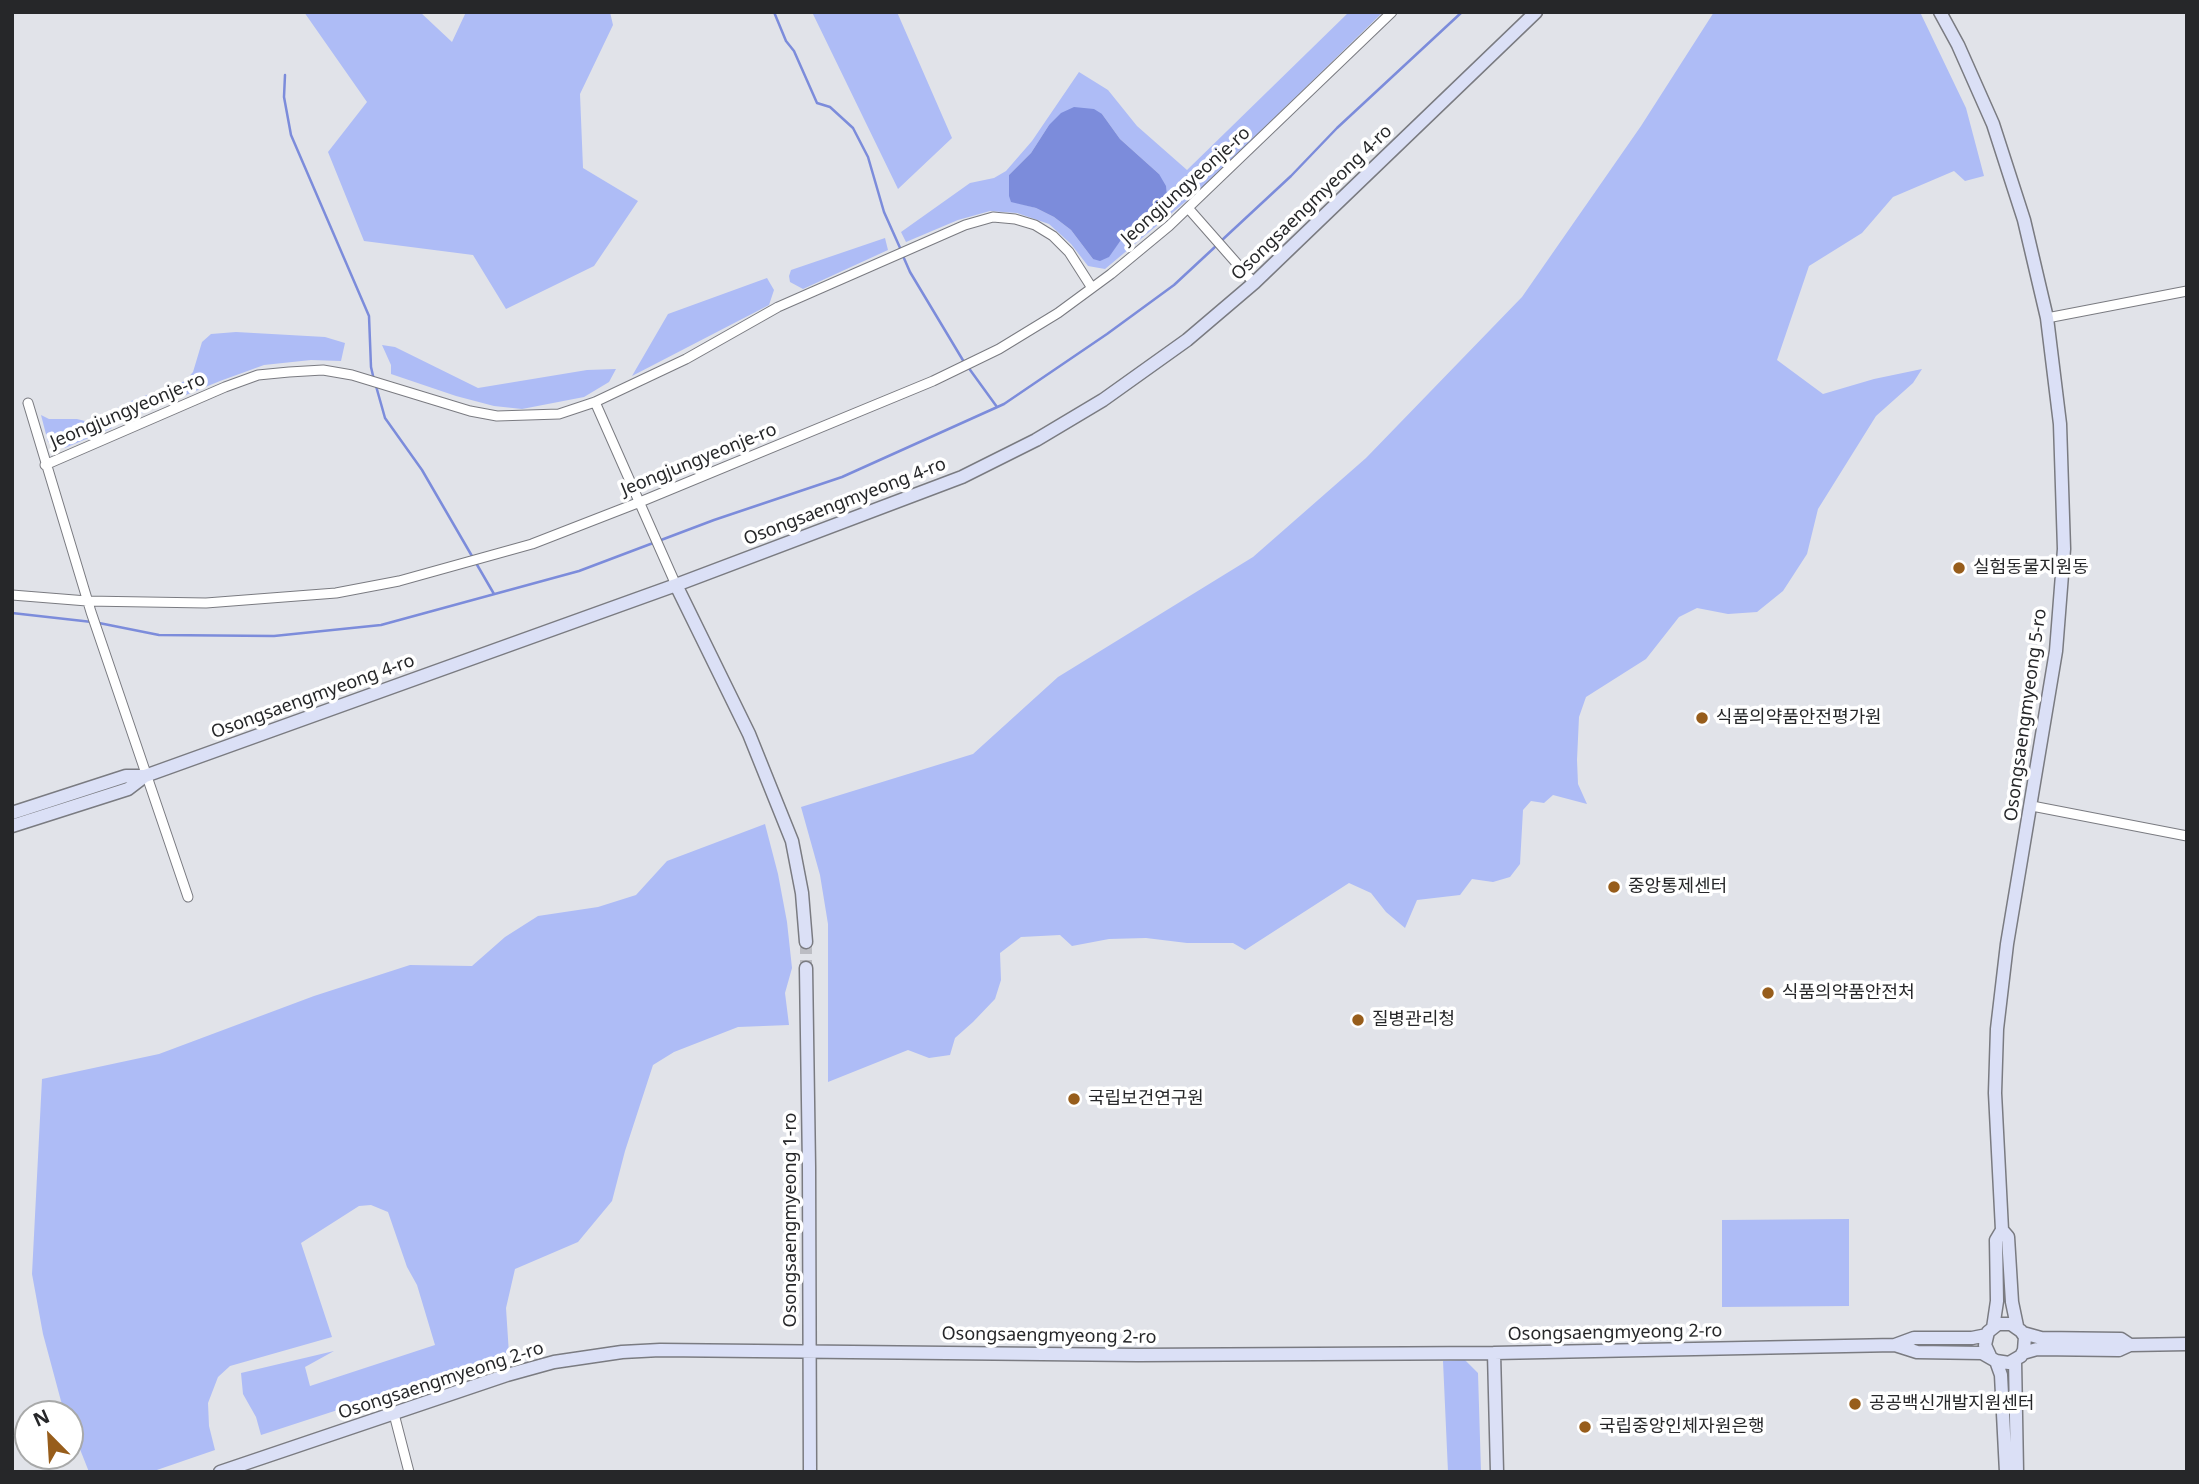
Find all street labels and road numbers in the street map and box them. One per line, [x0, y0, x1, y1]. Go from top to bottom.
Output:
street label: Osongsaengmyeong 4-ro [1227, 121, 1397, 285]
street label: Jeongjungyeonje-ro [1117, 122, 1255, 250]
street label: Jeongjungyeonje-ro [47, 369, 209, 453]
street label: Jeongjungyeonje-ro [618, 419, 780, 501]
street label: Osongsaengmyeong 4-ro [741, 453, 949, 551]
street label: Osongsaengmyeong 5-ro [2000, 607, 2052, 823]
street label: Osongsaengmyeong 4-ro [208, 650, 418, 744]
street label: Osongsaengmyeong 1-ro [780, 1113, 802, 1327]
street label: Osongsaengmyeong 2-ro [1507, 1320, 1723, 1346]
street label: Osongsaengmyeong 2-ro [941, 1323, 1157, 1349]
street label: Osongsaengmyeong 2-ro [336, 1338, 546, 1424]

